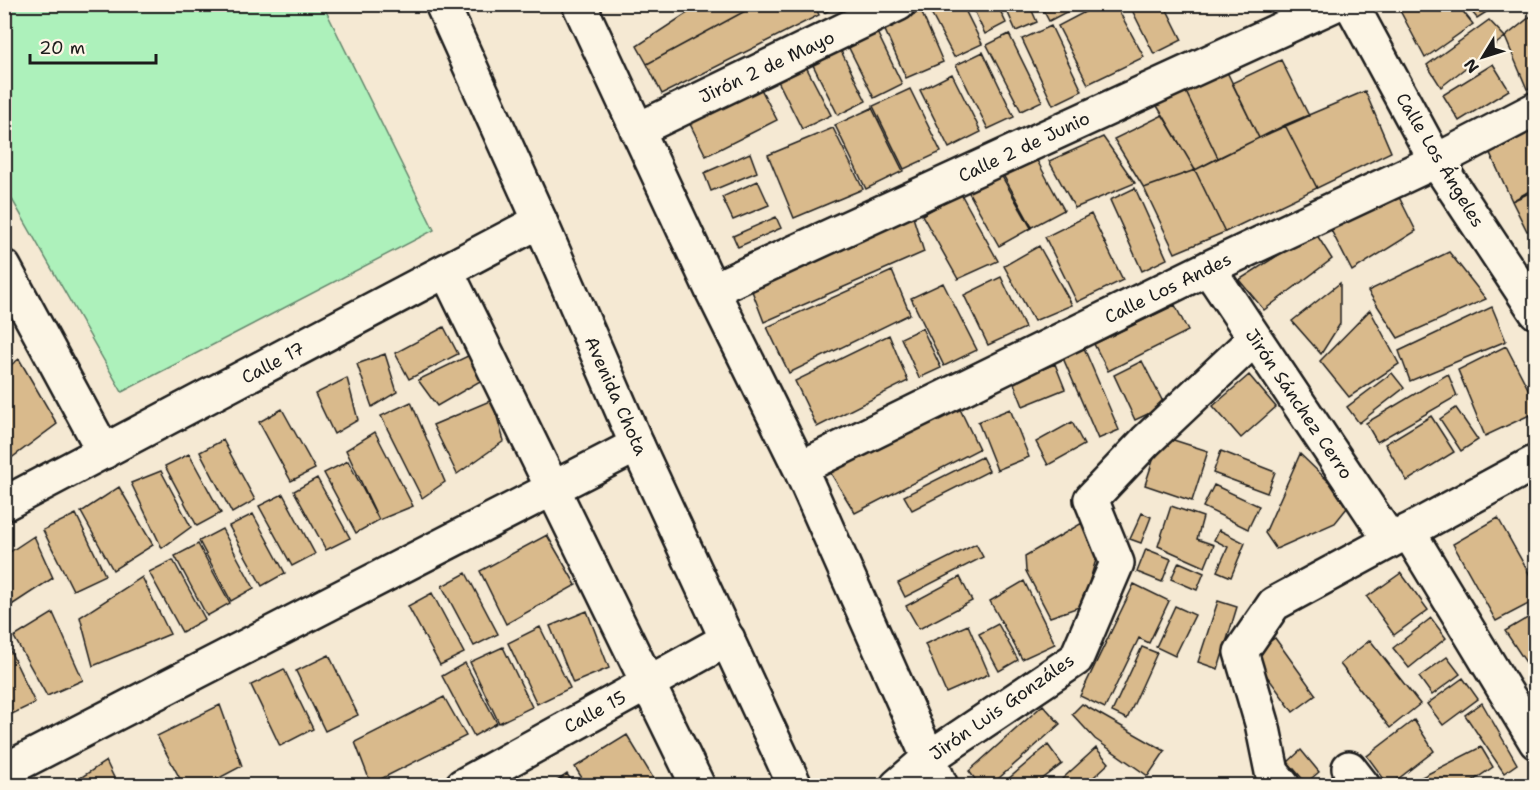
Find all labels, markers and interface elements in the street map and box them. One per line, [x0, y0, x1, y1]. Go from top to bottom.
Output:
street label: Jirón 2 de Mayo [695, 25, 839, 109]
scale bar [30, 27, 156, 65]
north arrow [1453, 27, 1513, 87]
text: 20 m [39, 36, 85, 60]
text: N [1459, 54, 1484, 77]
street label: Calle Los Ángeles [1390, 88, 1490, 232]
street label: Calle 2 de Junio [954, 106, 1094, 188]
street label: Calle Los Andes [1101, 247, 1235, 329]
street label: Jirón Sánchez Cerro [1240, 324, 1358, 484]
street label: Avenida Chota [579, 333, 653, 459]
street label: Calle 17 [237, 336, 309, 390]
street label: Jirón Luis Gonzáles [925, 648, 1079, 766]
street label: Calle 15 [560, 685, 630, 739]

